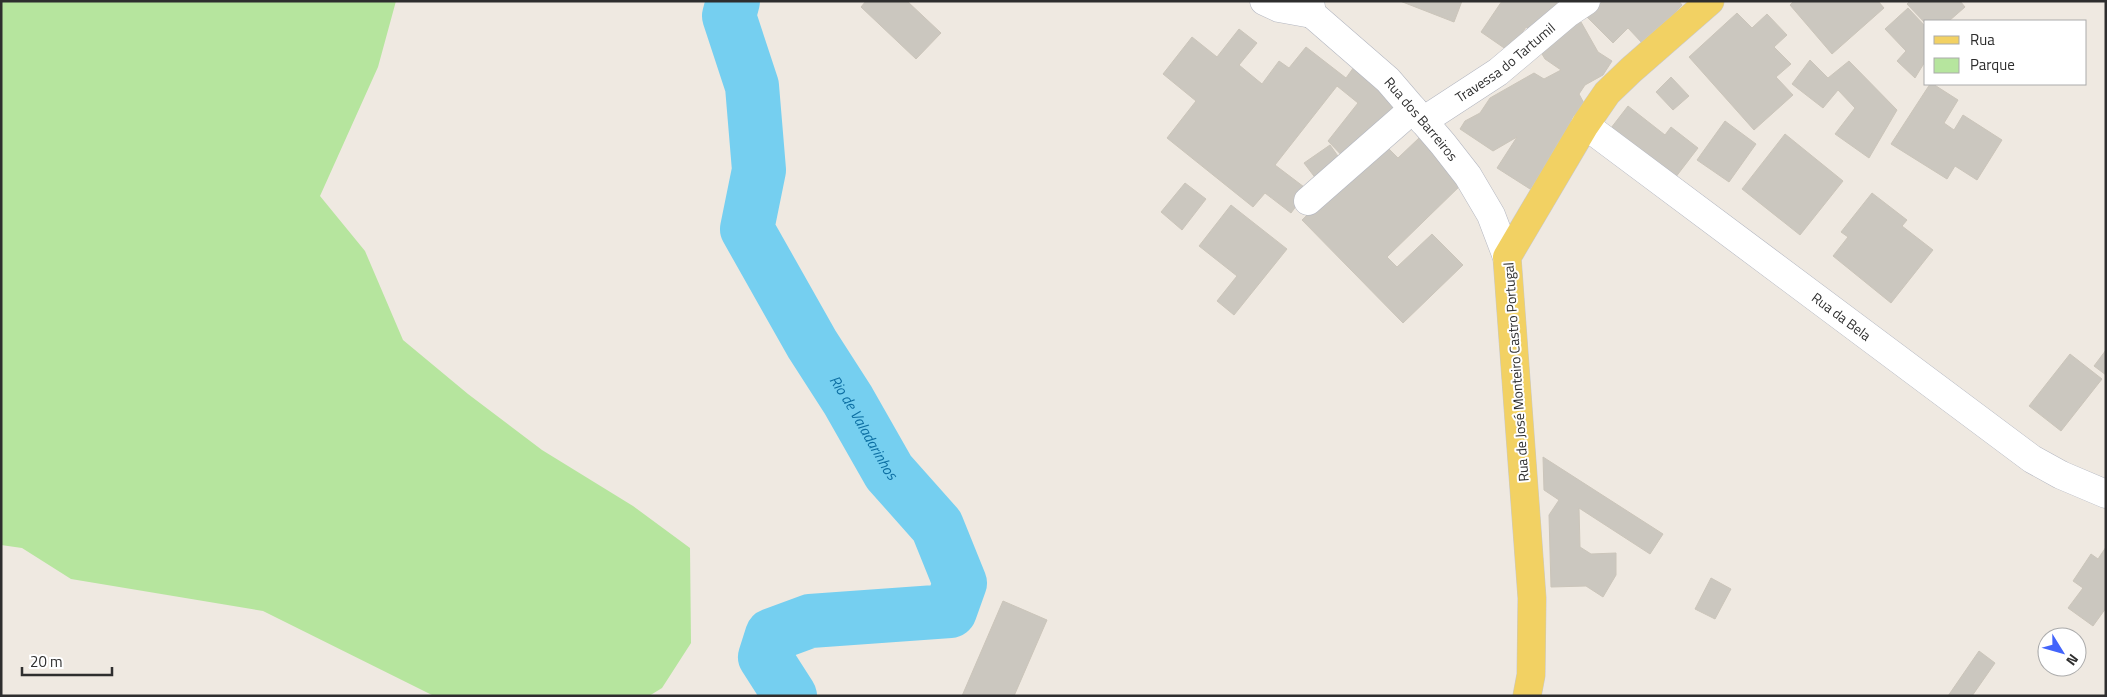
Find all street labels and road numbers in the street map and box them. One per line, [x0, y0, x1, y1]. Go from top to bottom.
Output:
street label: Travessa do Tartumil [1451, 17, 1559, 107]
street label: Rua dos Barreiros [1380, 72, 1463, 165]
street label: Rua de José Monteiro Castro Portugal [1497, 262, 1534, 482]
street label: Rua da Bela [1807, 287, 1876, 345]

